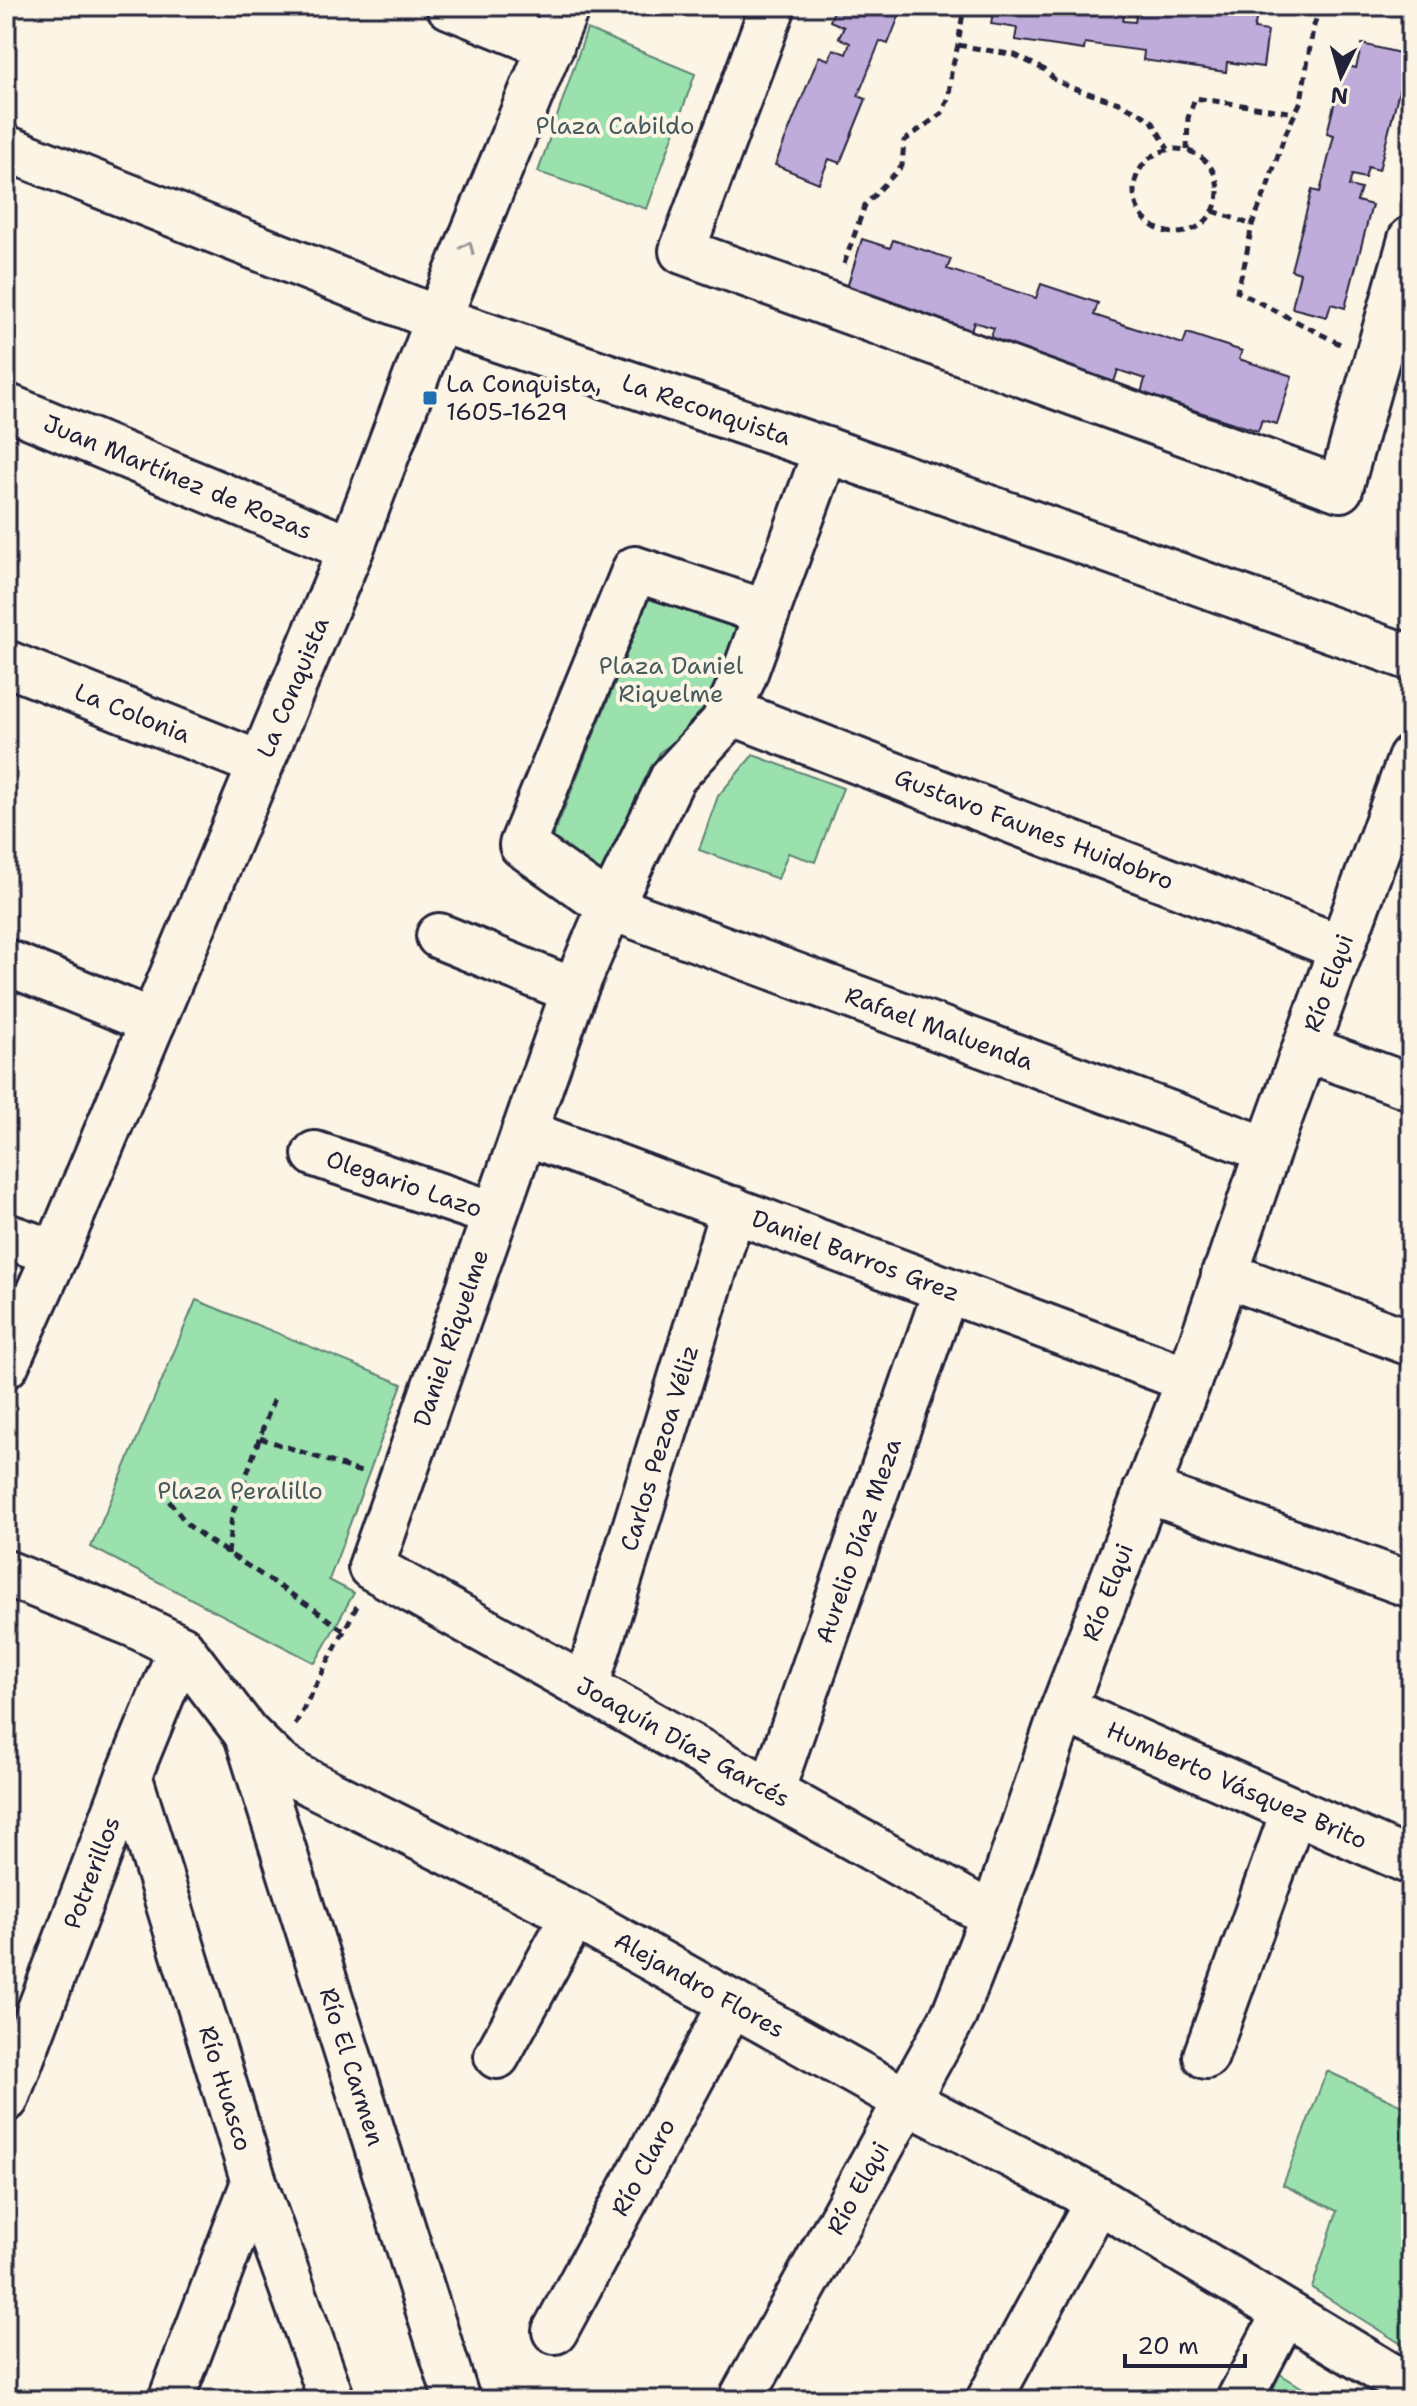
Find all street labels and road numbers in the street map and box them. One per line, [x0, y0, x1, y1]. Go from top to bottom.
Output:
street label: La Reconquista [618, 366, 795, 453]
street label: Juan Martínez de Rozas [39, 407, 317, 547]
street label: La Conquista [249, 612, 337, 763]
street label: La Colonia [70, 676, 195, 751]
street label: Gustavo Faunes Huidobro [890, 761, 1178, 897]
street label: Río Elqui [1296, 930, 1361, 1037]
street label: Rafael Maluenda [841, 979, 1038, 1078]
street label: Olegario Lazo [322, 1143, 486, 1225]
street label: Daniel Barros Grez [747, 1202, 964, 1309]
street label: Daniel Riquelme [406, 1245, 496, 1431]
street label: Carlos Pezoa Véliz [613, 1341, 706, 1555]
street label: Aurelio Díaz Meza [808, 1434, 909, 1648]
street label: Río Elqui [1075, 1539, 1141, 1646]
street label: Joaquín Díaz Garcés [571, 1669, 796, 1815]
street label: Humberto Vásquez Brito [1102, 1714, 1372, 1857]
street label: Potrerillos [56, 1812, 128, 1934]
street label: Alejandro Flores [608, 1925, 790, 2045]
street label: Río El Carmen [312, 1984, 392, 2150]
street label: Río Huasco [191, 2022, 260, 2155]
street label: Río Claro [604, 2113, 683, 2222]
street label: Río Elqui [819, 2136, 897, 2241]

